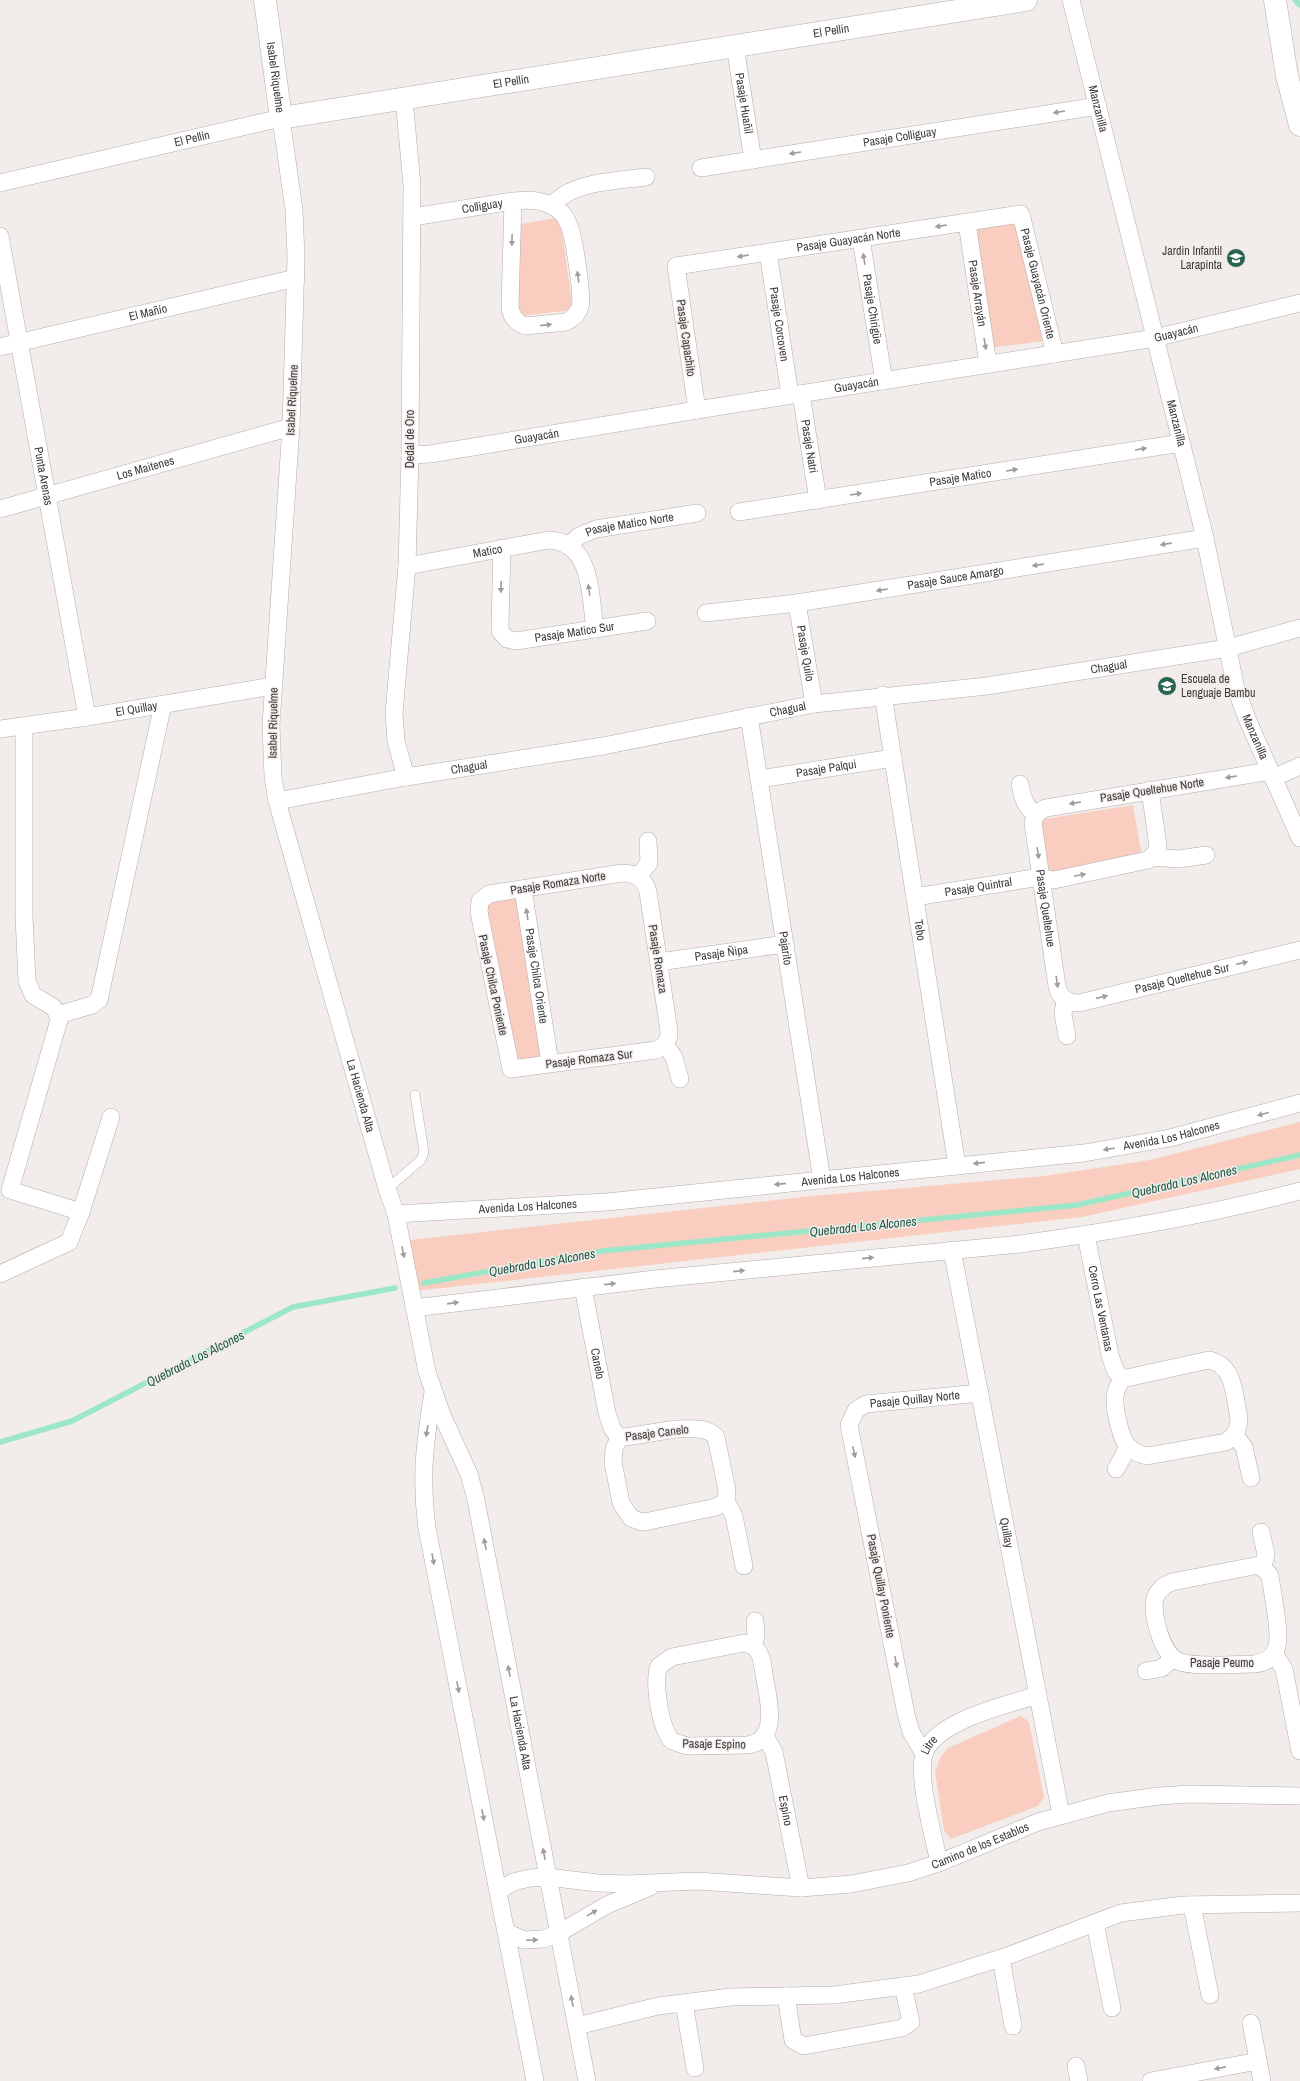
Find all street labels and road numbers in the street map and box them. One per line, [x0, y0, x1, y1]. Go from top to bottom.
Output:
street label: El Pellín [812, 20, 850, 42]
street label: Isabel Riquelme [263, 41, 288, 114]
street label: El Pellín [492, 71, 530, 92]
street label: Pasaje Huañil [731, 72, 757, 135]
street label: Manzanilla [1085, 84, 1112, 134]
street label: Pasaje Colliguay [862, 123, 937, 151]
street label: El Pellín [173, 127, 211, 150]
street label: Colliguay [461, 195, 504, 217]
street label: Pasaje Guayacán Norte [796, 224, 901, 256]
street label: Pasaje Guayacán Oriente [1017, 227, 1059, 341]
street label: Pasaje Arrayán [965, 259, 990, 327]
street label: Pasaje Chirigüe [859, 273, 886, 345]
street label: Pasaje Corcoven [765, 286, 793, 362]
street label: Pasaje Capachito [673, 298, 699, 378]
street label: El Mañío [127, 300, 169, 325]
street label: Guayacán [1152, 320, 1200, 346]
street label: Isabel Riquelme [282, 364, 302, 436]
street label: Guayacán [833, 374, 880, 396]
street label: Manzanilla [1163, 398, 1190, 449]
street label: Dedal de Oro [402, 410, 418, 468]
street label: Pasaje Natri [797, 418, 822, 474]
street label: Guayacán [513, 425, 560, 448]
street label: Punta Arenas [30, 446, 57, 507]
street label: Los Maitenes [115, 452, 176, 484]
street label: Pasaje Matico [928, 465, 992, 490]
street label: Pasaje Matico Norte [583, 509, 675, 541]
street label: Matico [472, 541, 504, 562]
street label: Pasaje Sauce Amargo [906, 562, 1005, 593]
street label: Pasaje Matico Sur [533, 618, 616, 646]
street label: Pasaje Quilo [793, 624, 818, 682]
street label: Chagual [1089, 656, 1128, 678]
street label: Isabel Riquelme [264, 687, 282, 759]
street label: El Quillay [114, 697, 159, 720]
street label: Chagual [768, 698, 807, 721]
street label: Manzanilla [1238, 712, 1272, 762]
street label: Chagual [450, 756, 488, 778]
street label: Pasaje Palqui [795, 756, 857, 781]
street label: Pasaje Queltehue Norte [1099, 774, 1205, 806]
street label: Pasaje Romaza Norte [509, 868, 607, 898]
street label: Pasaje Queltehue [1032, 868, 1059, 948]
street label: Pasaje Quintral [943, 874, 1013, 900]
street label: Tebo [910, 918, 930, 942]
street label: Pasaje Romaza [645, 923, 671, 995]
street label: Pasaje Chilca Oriente [521, 927, 552, 1025]
street label: Pajarito [775, 930, 796, 966]
street label: Pasaje Chilca Poniente [474, 933, 512, 1037]
street label: Pasaje Ñipa [694, 941, 750, 965]
street label: Pasaje Queltehue Sur [1133, 959, 1231, 997]
street label: Pasaje Romaza Sur [545, 1046, 634, 1072]
street label: La Hacienda Alta [343, 1058, 379, 1135]
street label: Avenida Los Halcones [1121, 1117, 1221, 1154]
street label: Avenida Los Halcones [800, 1164, 900, 1190]
street label: Avenida Los Halcones [477, 1196, 577, 1217]
street label: Cerro Las Ventanas [1084, 1264, 1117, 1353]
street label: Canelo [587, 1347, 608, 1380]
street label: Pasaje Quillay Norte [869, 1387, 961, 1412]
street label: Pasaje Canelo [624, 1421, 690, 1445]
street label: Quillay [996, 1516, 1017, 1549]
street label: Pasaje Quillay Poniente [863, 1533, 899, 1639]
street label: Pasaje Peumo [1190, 1655, 1254, 1671]
street label: La Hacienda Alta [506, 1695, 536, 1772]
street label: Litre [917, 1732, 941, 1757]
street label: Pasaje Espino [682, 1735, 746, 1753]
street label: Espino [775, 1794, 796, 1827]
street label: Camino de los Establos [929, 1819, 1031, 1873]

